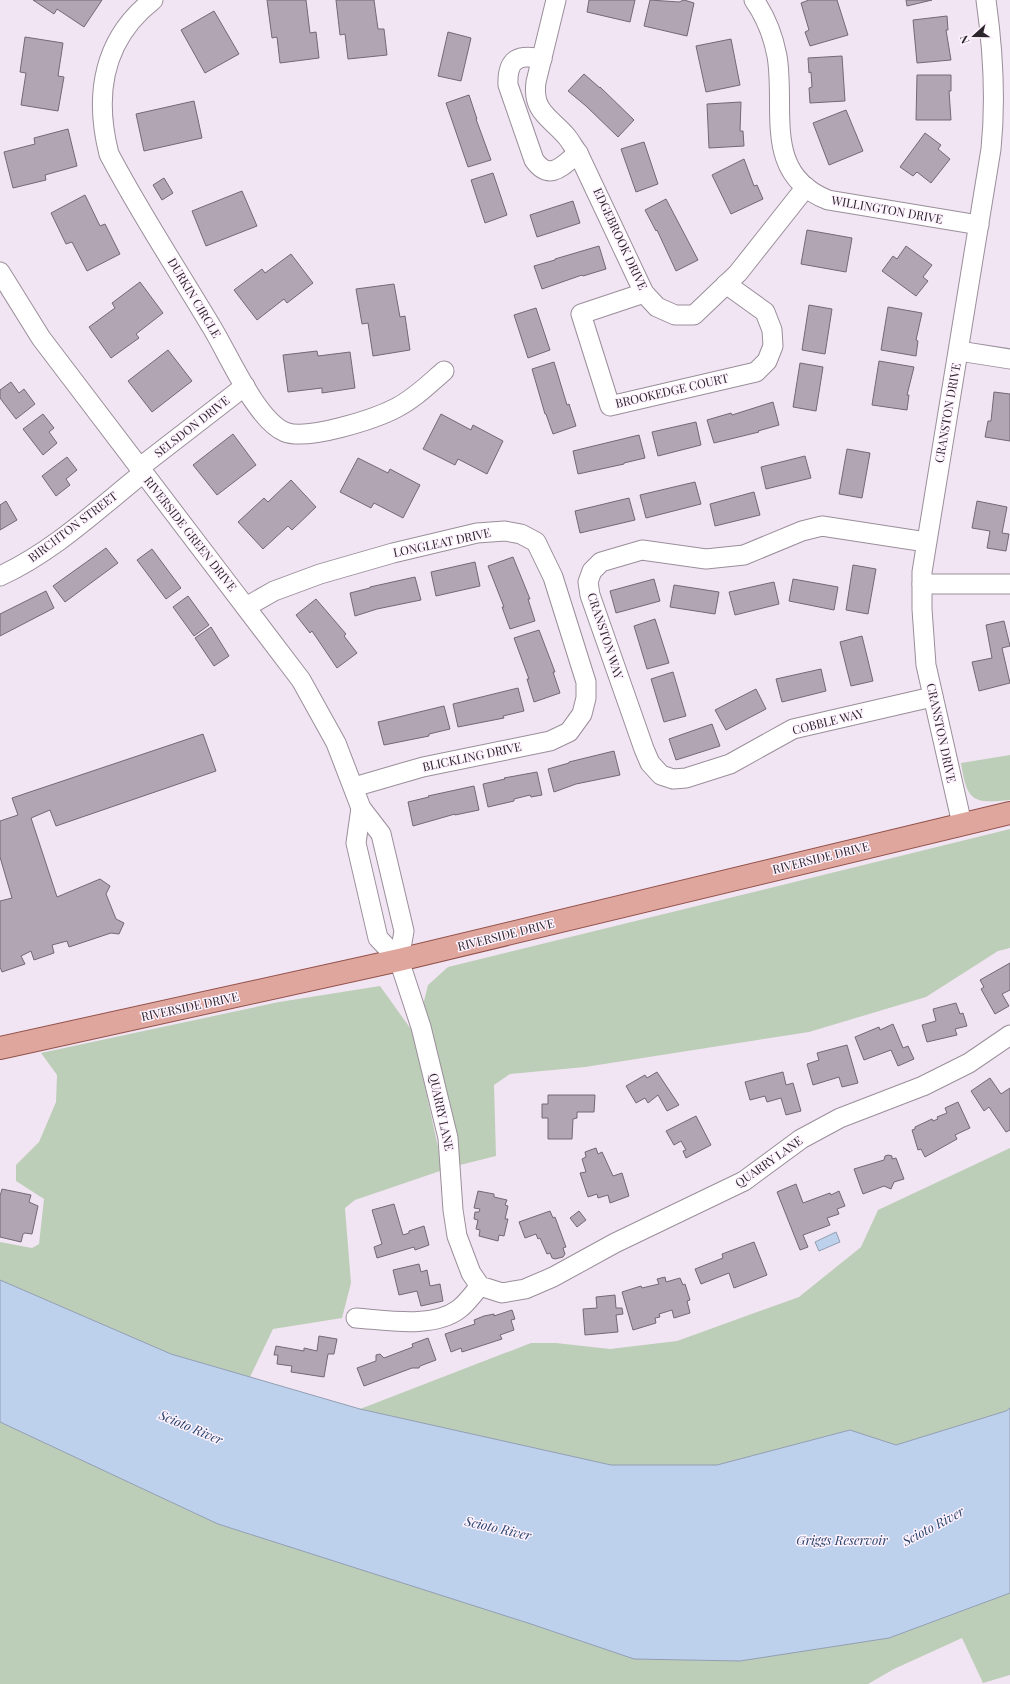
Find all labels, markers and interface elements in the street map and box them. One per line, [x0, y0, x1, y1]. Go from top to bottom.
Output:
north arrow [954, 16, 994, 56]
text: N [956, 33, 973, 46]
street label: EDGEBROOK DRIVE [590, 185, 652, 292]
street label: WILLINGTON DRIVE [829, 191, 944, 227]
street label: DURKIN CIRCLE [165, 255, 225, 340]
street label: CRANSTON DRIVE [930, 362, 964, 464]
street label: BROOKEDGE COURT [614, 369, 731, 411]
street label: SELSDON DRIVE [150, 392, 232, 461]
street label: RIVERSIDE GREEN DRIVE [141, 473, 241, 594]
street label: BIRCHTON STREET [24, 487, 121, 565]
street label: LONGLEAT DRIVE [391, 524, 492, 560]
street label: CRANSTON WAY [584, 590, 628, 682]
street label: CRANSTON DRIVE [924, 682, 960, 784]
street label: COBBLE WAY [790, 704, 866, 738]
street label: BLICKLING DRIVE [421, 738, 523, 774]
street label: RIVERSIDE DRIVE [771, 837, 871, 877]
street label: RIVERSIDE DRIVE [456, 914, 556, 954]
street label: RIVERSIDE DRIVE [140, 988, 240, 1024]
street label: QUARRY LANE [426, 1072, 458, 1152]
street label: QUARRY LANE [732, 1132, 805, 1190]
water label: Scioto River [156, 1405, 226, 1448]
water label: Scioto River [898, 1502, 967, 1549]
water label: Scioto River [462, 1511, 533, 1544]
water label: Griggs Reservoir [796, 1531, 888, 1548]

